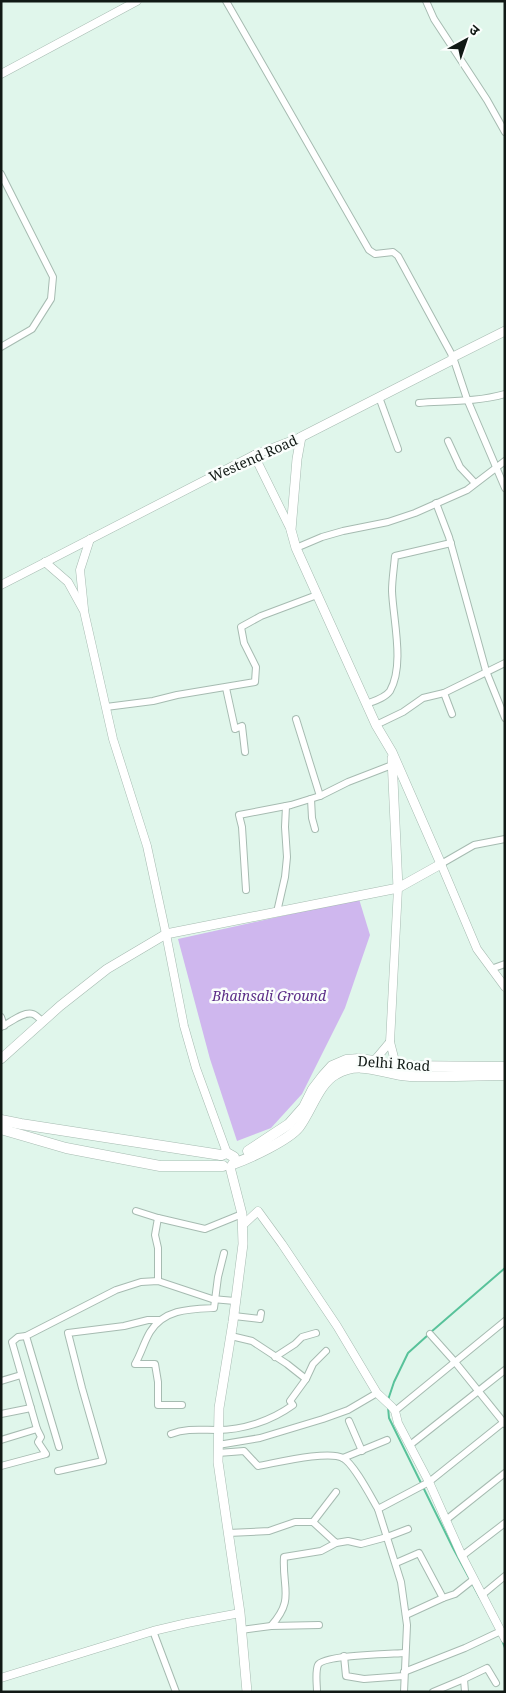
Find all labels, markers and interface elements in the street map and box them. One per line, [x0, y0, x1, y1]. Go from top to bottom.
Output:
north arrow [441, 15, 491, 65]
text: उ [465, 20, 485, 40]
street label: Westend Road [206, 430, 301, 486]
park label: Bhainsali Ground [211, 986, 327, 1005]
street label: Delhi Road [357, 1051, 431, 1075]

